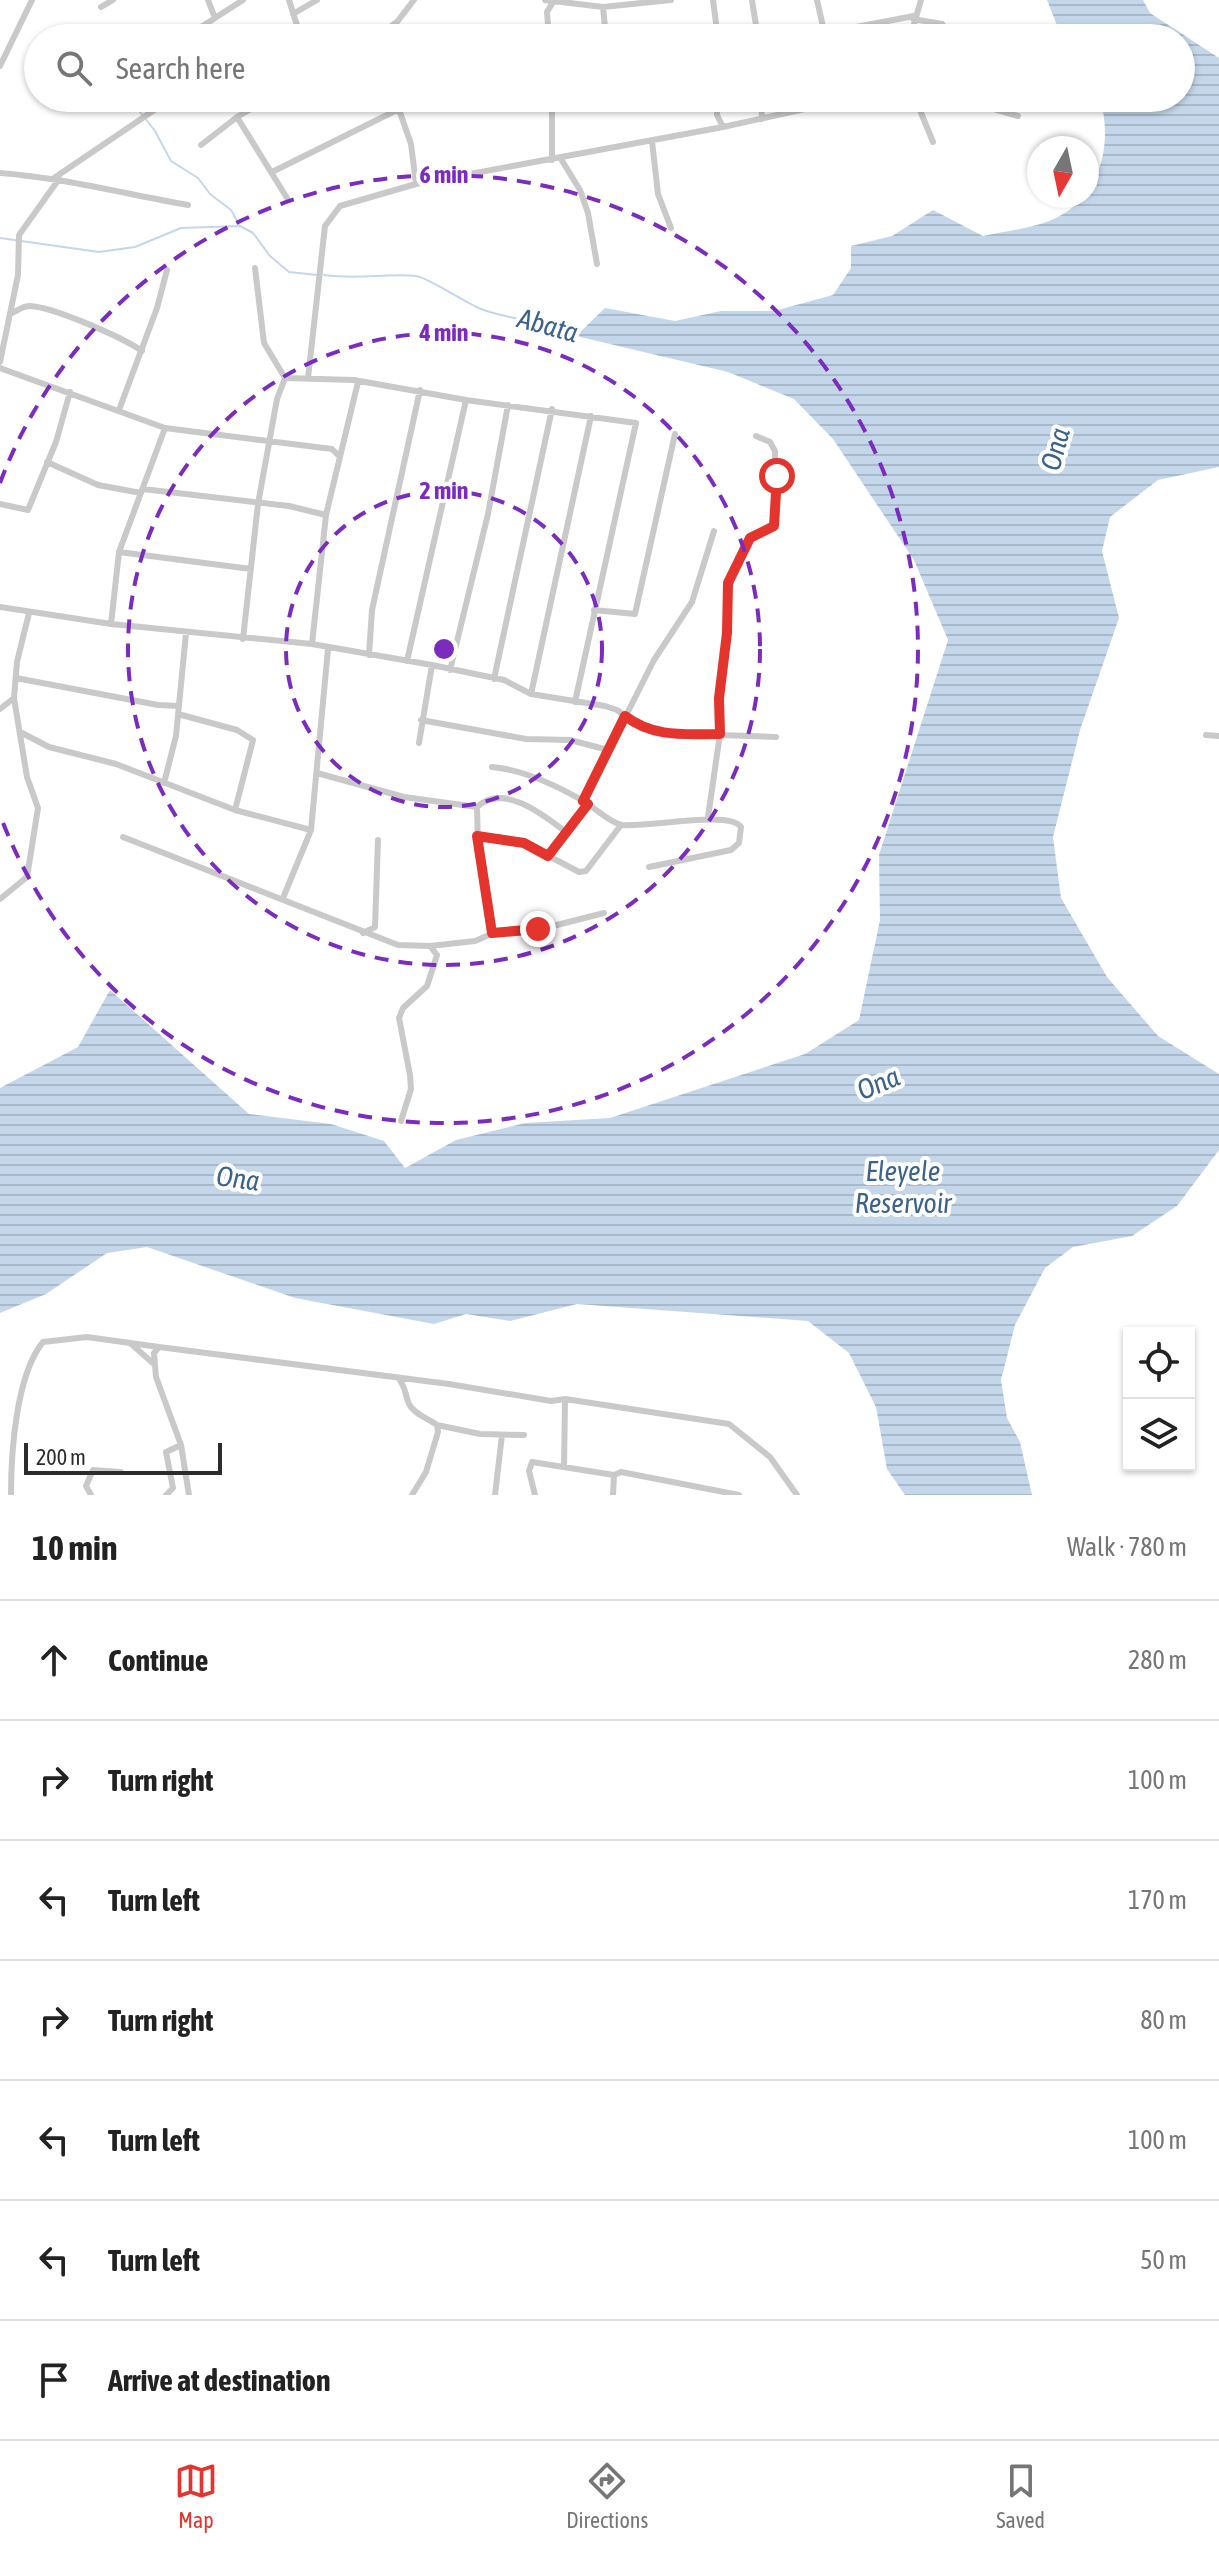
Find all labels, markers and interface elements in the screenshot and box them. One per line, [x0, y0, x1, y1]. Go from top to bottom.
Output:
search box [24, 24, 1195, 112]
icon: search [52, 46, 96, 90]
text: Search here [116, 51, 245, 85]
north arrow [1027, 136, 1099, 208]
text: 6 min [419, 161, 469, 188]
water label: Abata [514, 301, 582, 348]
text: 4 min [418, 319, 469, 346]
water label: Ona [1034, 424, 1076, 474]
route start [759, 458, 795, 494]
text: 2 min [419, 477, 469, 504]
centre of rings [430, 635, 458, 663]
route end [520, 911, 556, 947]
water label: Ona [852, 1060, 904, 1106]
water label: Eleyele Reservoir [855, 1155, 953, 1219]
water label: Ona [215, 1159, 261, 1197]
map controls [1123, 1327, 1195, 1471]
button: locate [1123, 1327, 1195, 1399]
button: layers [1123, 1399, 1195, 1471]
scale bar [24, 1439, 222, 1475]
text: 200 m [36, 1444, 86, 1470]
text: 10 min [32, 1528, 117, 1567]
text: Walk · 780 m [1067, 1532, 1187, 1562]
icon: ahead [32, 1638, 76, 1682]
text: Continue [108, 1643, 208, 1677]
text: 280 m [1128, 1645, 1187, 1675]
icon: right [32, 1758, 76, 1802]
text: Turn right [108, 1763, 214, 1797]
text: 100 m [1128, 1765, 1187, 1795]
icon: left [32, 1878, 76, 1922]
text: Turn left [108, 1883, 200, 1917]
text: 170 m [1128, 1885, 1187, 1915]
icon: right [32, 1998, 76, 2042]
text: Turn right [108, 2003, 214, 2037]
text: 80 m [1140, 2005, 1187, 2035]
icon: left [32, 2118, 76, 2162]
text: Turn left [108, 2123, 200, 2157]
text: 100 m [1128, 2125, 1187, 2155]
icon: left [32, 2238, 76, 2282]
text: Turn left [108, 2243, 200, 2277]
text: 50 m [1140, 2245, 1187, 2275]
icon: arrive [32, 2358, 76, 2402]
text: Arrive at destination [108, 2363, 330, 2397]
tab: Map [174, 2459, 218, 2533]
tab: Directions [566, 2459, 648, 2533]
tab: Saved [996, 2459, 1045, 2533]

